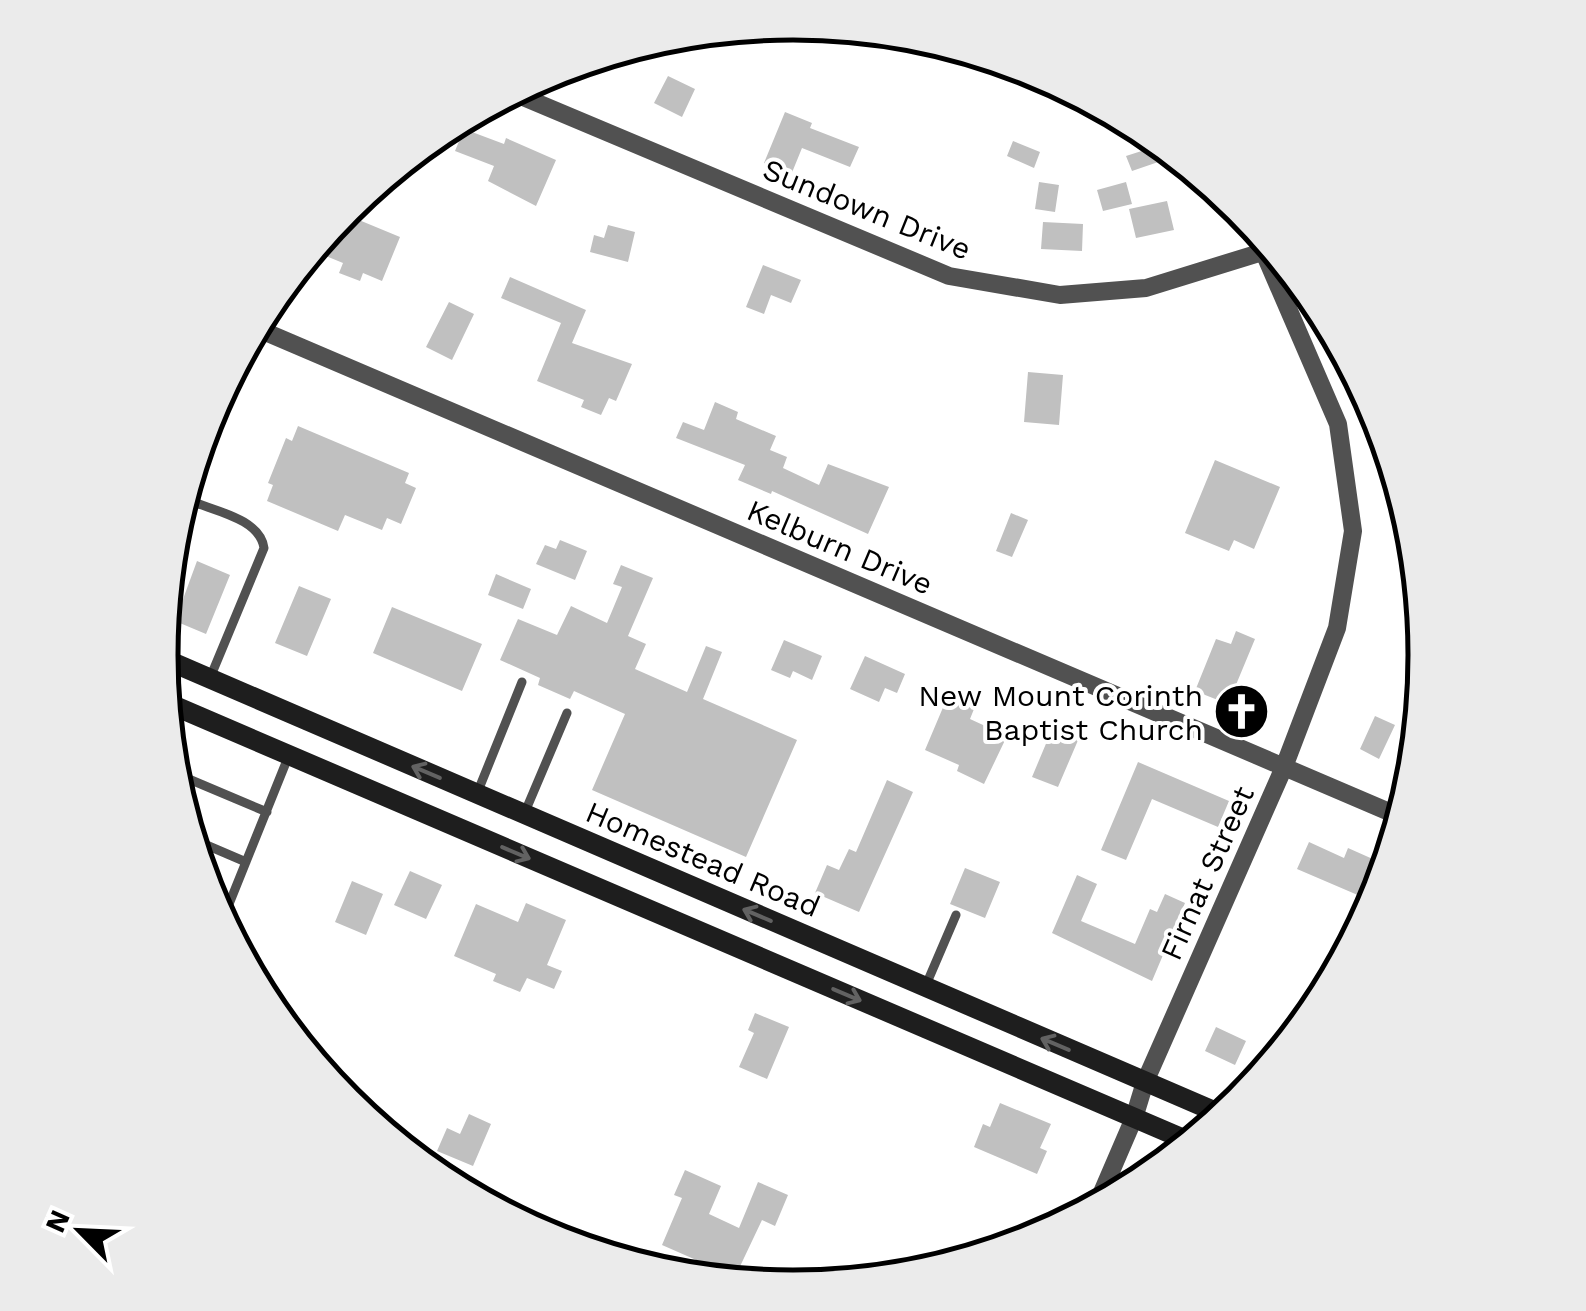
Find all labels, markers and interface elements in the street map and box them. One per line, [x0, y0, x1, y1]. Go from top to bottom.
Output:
street label: Sundown Drive [758, 151, 976, 267]
street label: Kelburn Drive [742, 492, 938, 602]
place label: New Mount Corinth Baptist Church [918, 678, 1203, 747]
church icon: New Mount Corinth Baptist Church [1212, 682, 1272, 742]
one-way arrow [411, 762, 442, 780]
street label: Firnat Street [1153, 780, 1261, 965]
street label: Homestead Road [581, 794, 825, 924]
one-way arrow [501, 845, 531, 863]
one-way arrow [742, 905, 773, 923]
one-way arrow [831, 987, 862, 1005]
one-way arrow [1040, 1034, 1071, 1052]
north arrow [30, 1181, 130, 1281]
text: N [38, 1205, 77, 1237]

